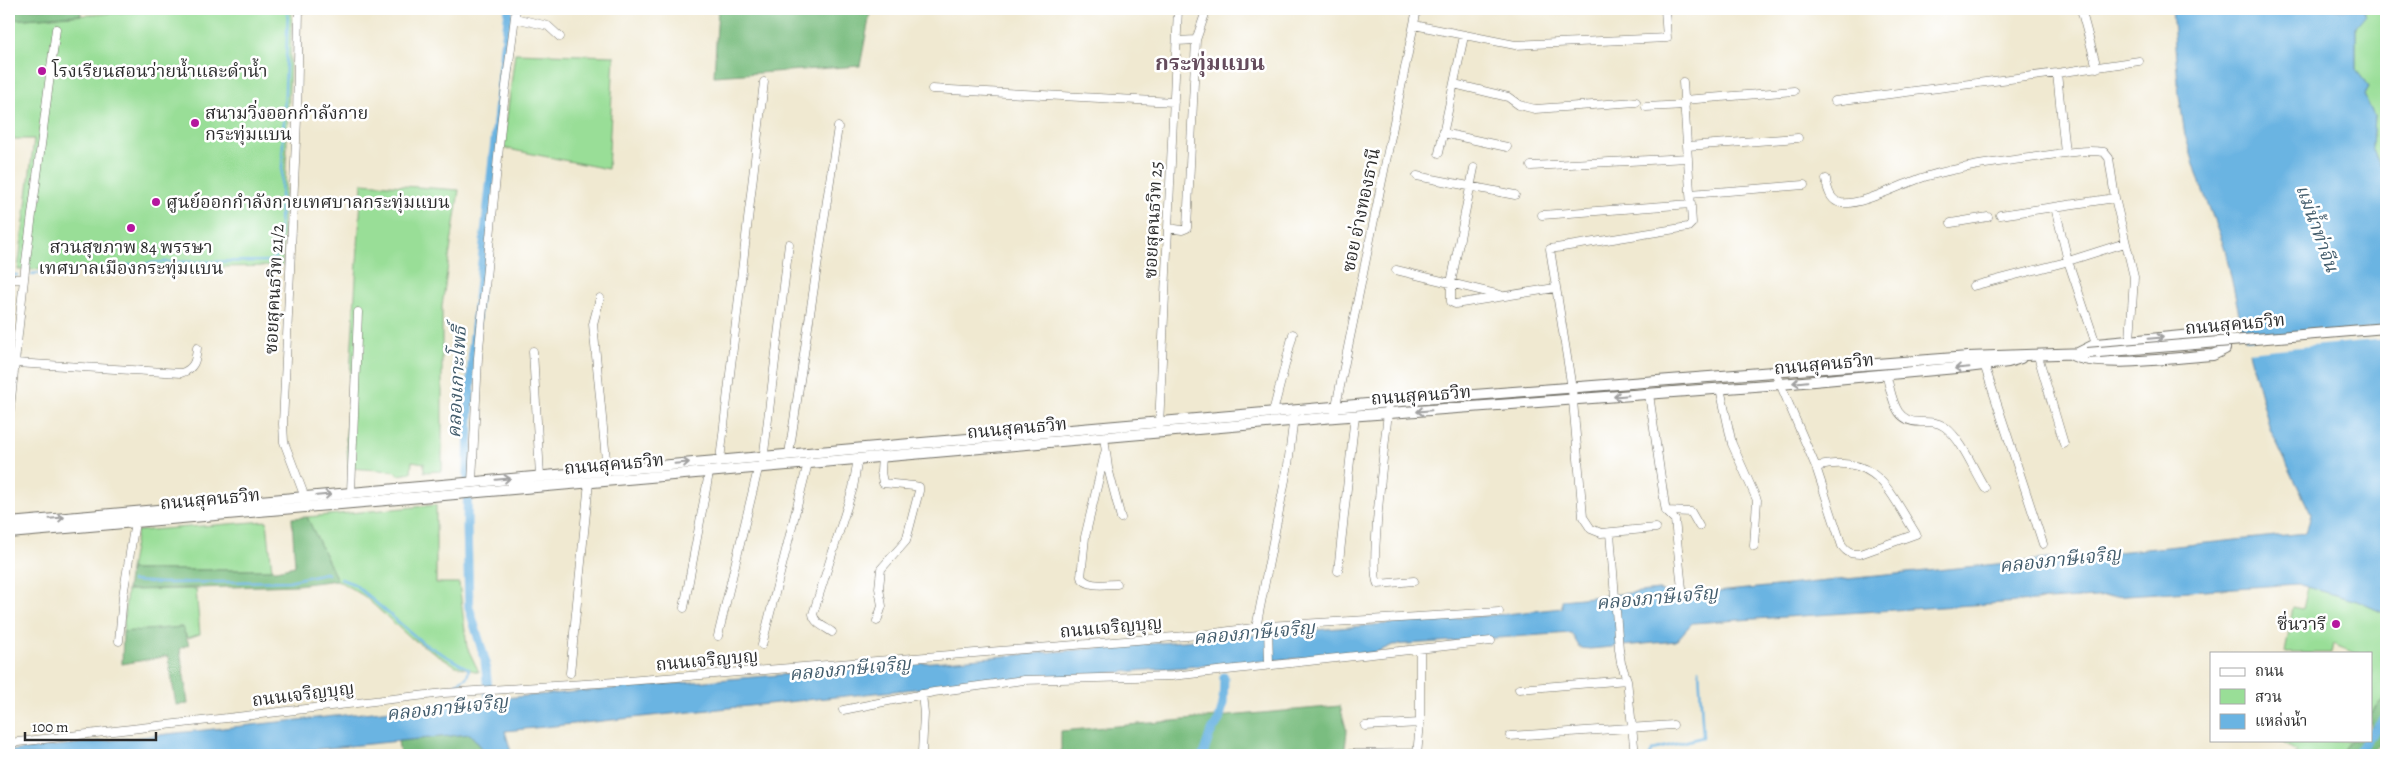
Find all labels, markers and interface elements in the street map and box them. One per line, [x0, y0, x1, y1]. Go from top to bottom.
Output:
district label: กระทุ่มแบน [1155, 48, 1265, 78]
place label: โรงเรียนสอนว่ายน้ำและดำน้ำ [51, 57, 268, 83]
marker: โรงเรียนสอนว่ายน้ำและดำน้ำ [36, 65, 48, 77]
place label: สนามวิ่งออกกำลังกาย กระทุ่มแบน [205, 99, 368, 146]
marker: สนามวิ่งออกกำลังกาย กระทุ่มแบน [189, 117, 201, 129]
street label: ซอย อ่างทองธานี [1336, 146, 1386, 274]
street label: ซอยสุคนธวิท 25 [1138, 161, 1168, 279]
water label: แม่น้ำท่าจีน [2289, 180, 2347, 276]
place label: ศูนย์ออกกำลังกายเทศบาลกระทุ่มแบน [166, 190, 450, 214]
marker: ศูนย์ออกกำลังกายเทศบาลกระทุ่มแบน [150, 196, 162, 208]
marker: สวนสุขภาพ 84 พรรษา เทศบาลเมืองกระทุ่มแบน [125, 222, 137, 234]
street label: ซอยสุคนธวิท 21/2 [259, 223, 289, 355]
place label: สวนสุขภาพ 84 พรรษา เทศบาลเมืองกระทุ่มแบน [39, 235, 224, 280]
street label: ถนนสุคนธวิท [2184, 308, 2286, 340]
water label: คลองเกาะโพธิ์ [439, 318, 473, 439]
one-way arrow [2148, 333, 2164, 343]
street label: ถนนสุคนธวิท [1773, 348, 1875, 380]
one-way arrow [1954, 363, 1970, 372]
one-way arrow [1793, 378, 1809, 387]
street label: ถนนสุคนธวิท [1370, 380, 1472, 410]
one-way arrow [1613, 392, 1629, 401]
one-way arrow [1416, 406, 1432, 416]
street label: ถนนสุคนธวิท [966, 412, 1068, 444]
street label: ถนนสุคนธวิท [563, 448, 665, 480]
one-way arrow [674, 459, 690, 468]
one-way arrow [495, 474, 511, 484]
street label: ถนนสุคนธวิท [159, 483, 261, 515]
one-way arrow [315, 490, 331, 499]
one-way arrow [49, 513, 65, 523]
water label: คลองภาษีเจริญ [1998, 541, 2124, 579]
water label: คลองภาษีเจริญ [1595, 580, 1720, 616]
place label: ชื่นวารี [2277, 610, 2326, 636]
street label: ถนนเจริญบุญ [1059, 611, 1163, 643]
water label: คลองภาษีเจริญ [1192, 615, 1317, 651]
marker: ชื่นวารี [2330, 618, 2342, 630]
street label: ถนนเจริญบุญ [655, 644, 759, 676]
water label: คลองภาษีเจริญ [788, 651, 913, 687]
legend [2210, 652, 2372, 742]
text: ถนน [2255, 661, 2284, 681]
street label: ถนนเจริญบุญ [250, 676, 356, 712]
text: สวน [2255, 687, 2282, 707]
water label: คลองภาษีเจริญ [385, 689, 511, 727]
scale bar [25, 709, 156, 741]
text: แหล่งน้ำ [2255, 710, 2307, 731]
text: 100 m [32, 717, 69, 737]

